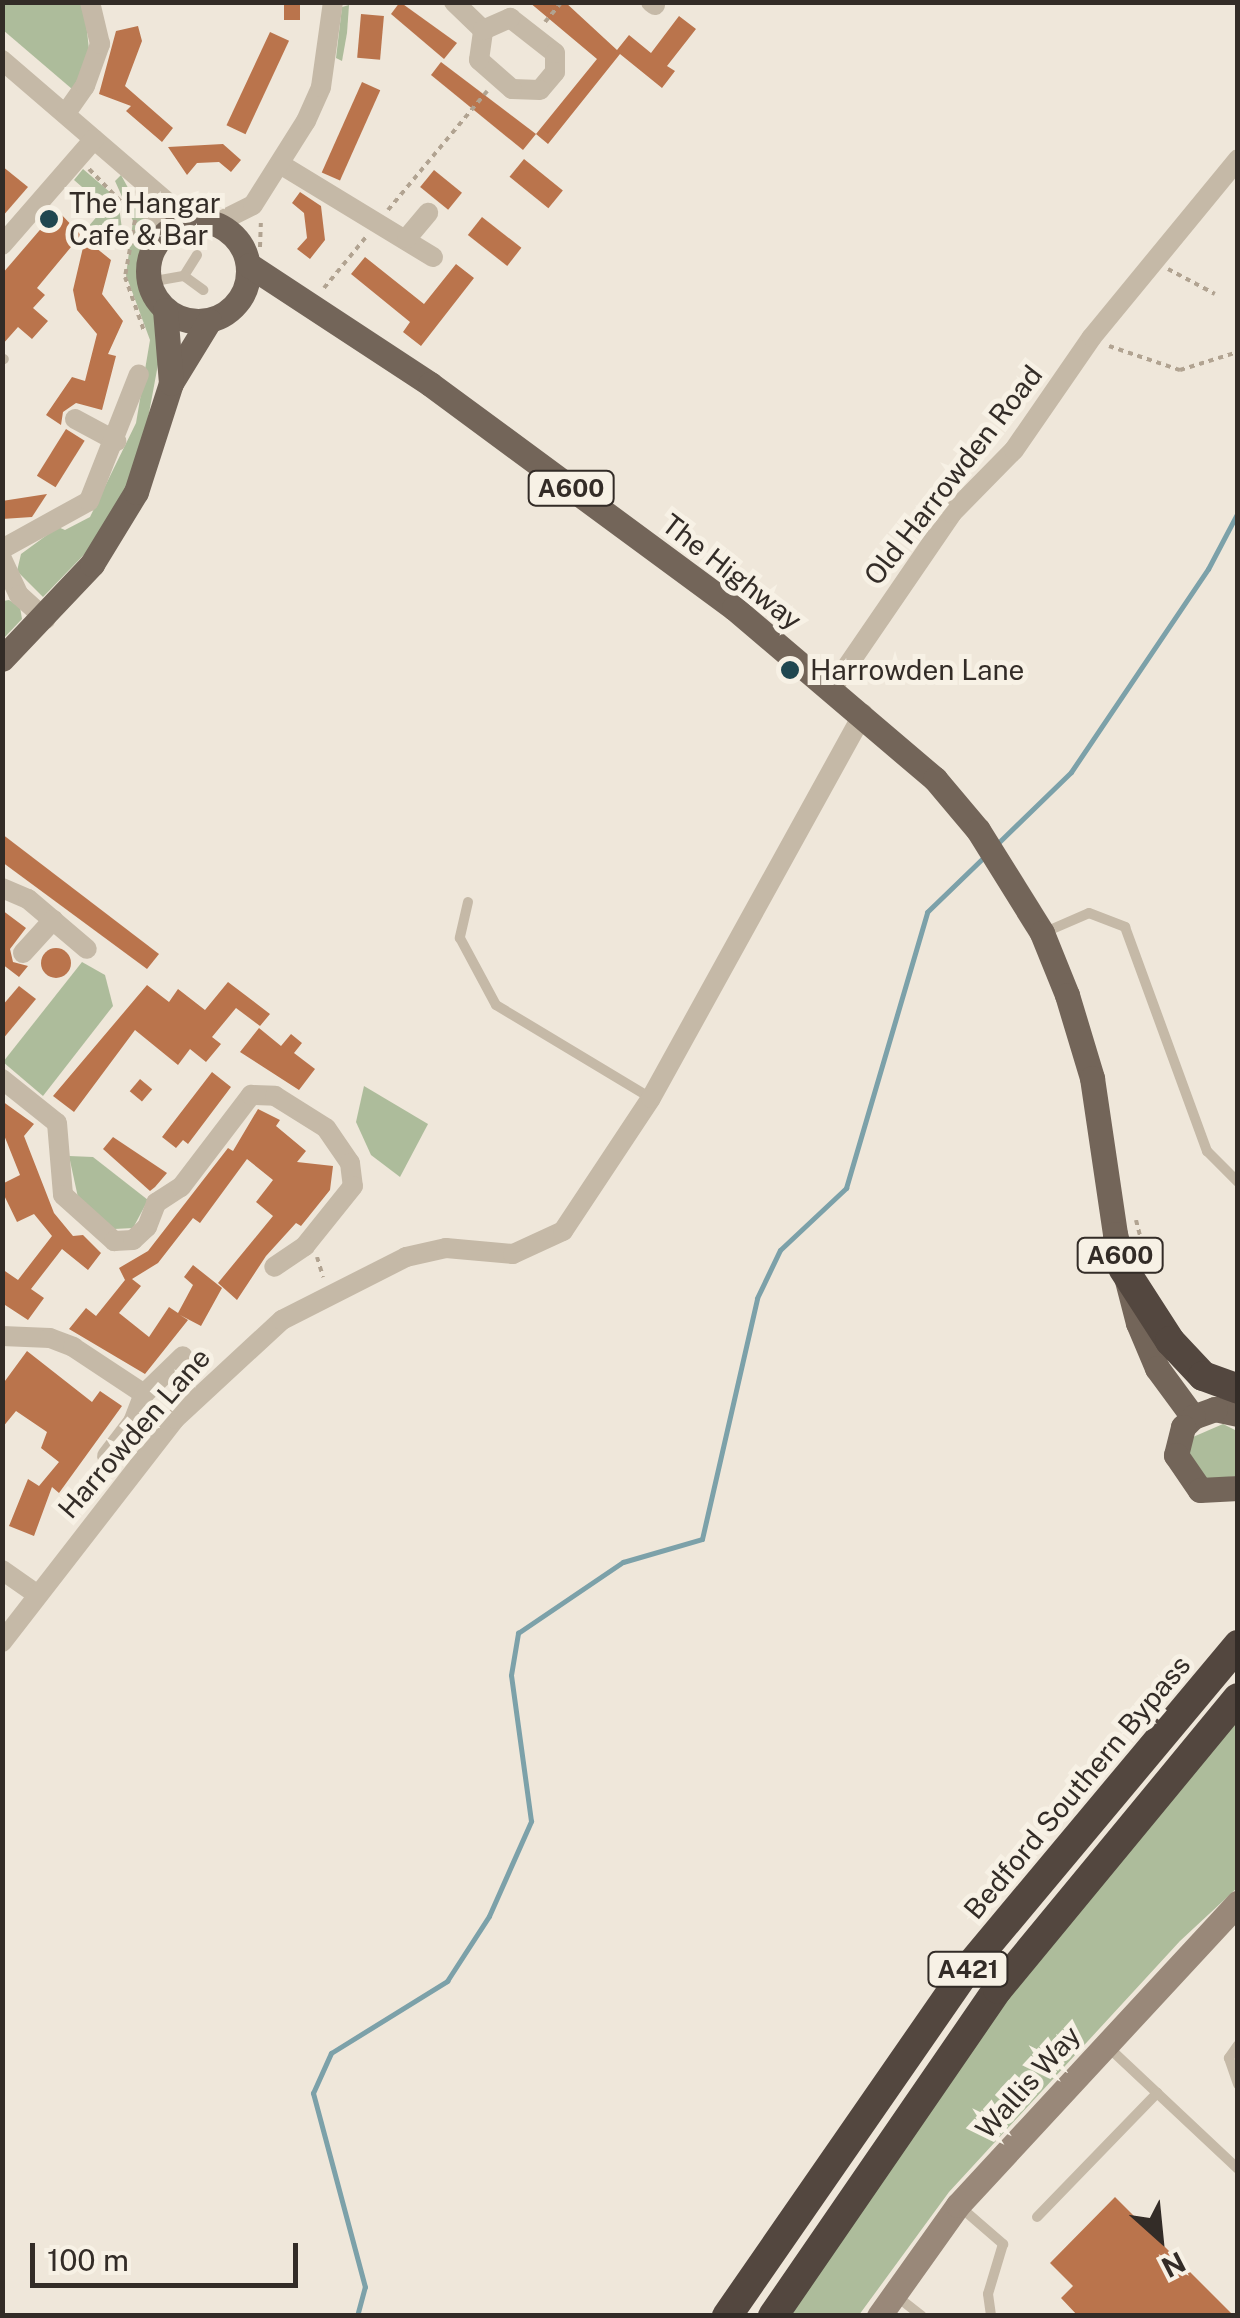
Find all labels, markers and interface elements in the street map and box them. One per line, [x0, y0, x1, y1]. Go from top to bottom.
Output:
place label: The Hangar Cafe & Bar [69, 186, 221, 252]
marker: The Hangar Cafe & Bar [38, 208, 60, 230]
street label: Old Harrowden Road [857, 359, 1049, 591]
road number: A600 [526, 468, 616, 508]
street label: The Highway [655, 507, 809, 637]
place label: Harrowden Lane [810, 653, 1024, 687]
marker: Harrowden Lane [779, 659, 801, 681]
road number: A600 [1075, 1235, 1165, 1275]
street label: Harrowden Lane [51, 1341, 217, 1525]
street label: Bedford Southern Bypass [957, 1648, 1197, 1926]
road number: A421 [926, 1949, 1010, 1989]
street label: Wallis Way [968, 2018, 1088, 2146]
north arrow [1110, 2188, 1210, 2288]
scale bar [35, 2223, 302, 2285]
text: 100 m [47, 2242, 129, 2278]
text: N [1157, 2246, 1191, 2285]

